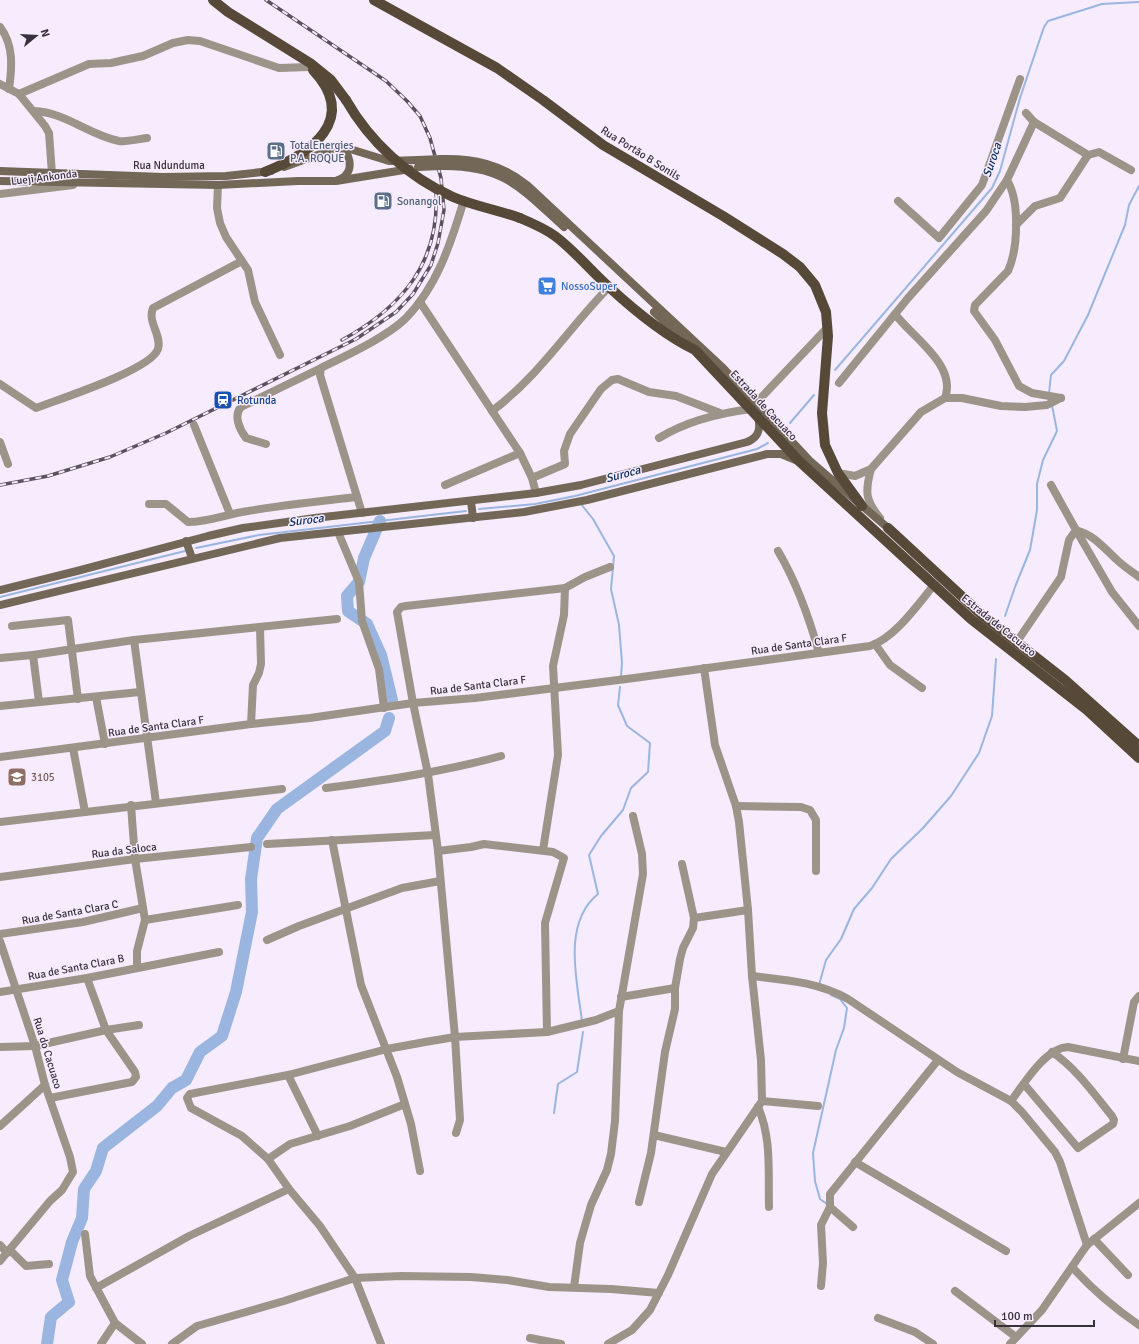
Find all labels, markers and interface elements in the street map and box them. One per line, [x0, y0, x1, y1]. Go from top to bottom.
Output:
north arrow [16, 16, 56, 56]
text: N [38, 27, 52, 39]
street label: Rua Portão B Sonils [598, 124, 683, 183]
place label: TotalEnergies P.A. ROQUE [290, 139, 354, 165]
fuel station icon: TotalEnergies P.A. ROQUE [265, 140, 287, 162]
water label: Suroca [980, 140, 1006, 179]
street label: Rua Ndunduma [133, 159, 205, 172]
street label: Lueji Ankonda [10, 167, 78, 188]
fuel station icon: Sonangol [372, 190, 394, 212]
place label: Sonangol [397, 195, 441, 208]
supermarket icon: NossoSuper [536, 275, 558, 297]
place label: NossoSuper [561, 280, 617, 293]
street label: Estrada de Cacuaco [728, 367, 800, 443]
station icon: Rotunda [212, 389, 234, 411]
place label: Rotunda [237, 394, 277, 407]
water label: Suroca [604, 462, 643, 486]
water label: Suroca [288, 511, 325, 530]
street label: Estrada de Cacuaco [959, 591, 1039, 659]
street label: Rua de Santa Clara F [750, 631, 848, 658]
street label: Rua de Santa Clara F [429, 673, 527, 698]
street label: Rua de Santa Clara F [107, 713, 205, 740]
school or university icon: 3105 [6, 766, 28, 788]
place label: 3105 [31, 771, 55, 784]
street label: Rua da Saloca [91, 840, 158, 861]
street label: Rua de Santa Clara C [21, 898, 120, 927]
street label: Rua de Santa Clara B [27, 952, 126, 983]
street label: Rua do Cacuaco [30, 1016, 65, 1091]
scale bar [995, 1302, 1094, 1328]
text: 100 m [1001, 1309, 1033, 1324]

